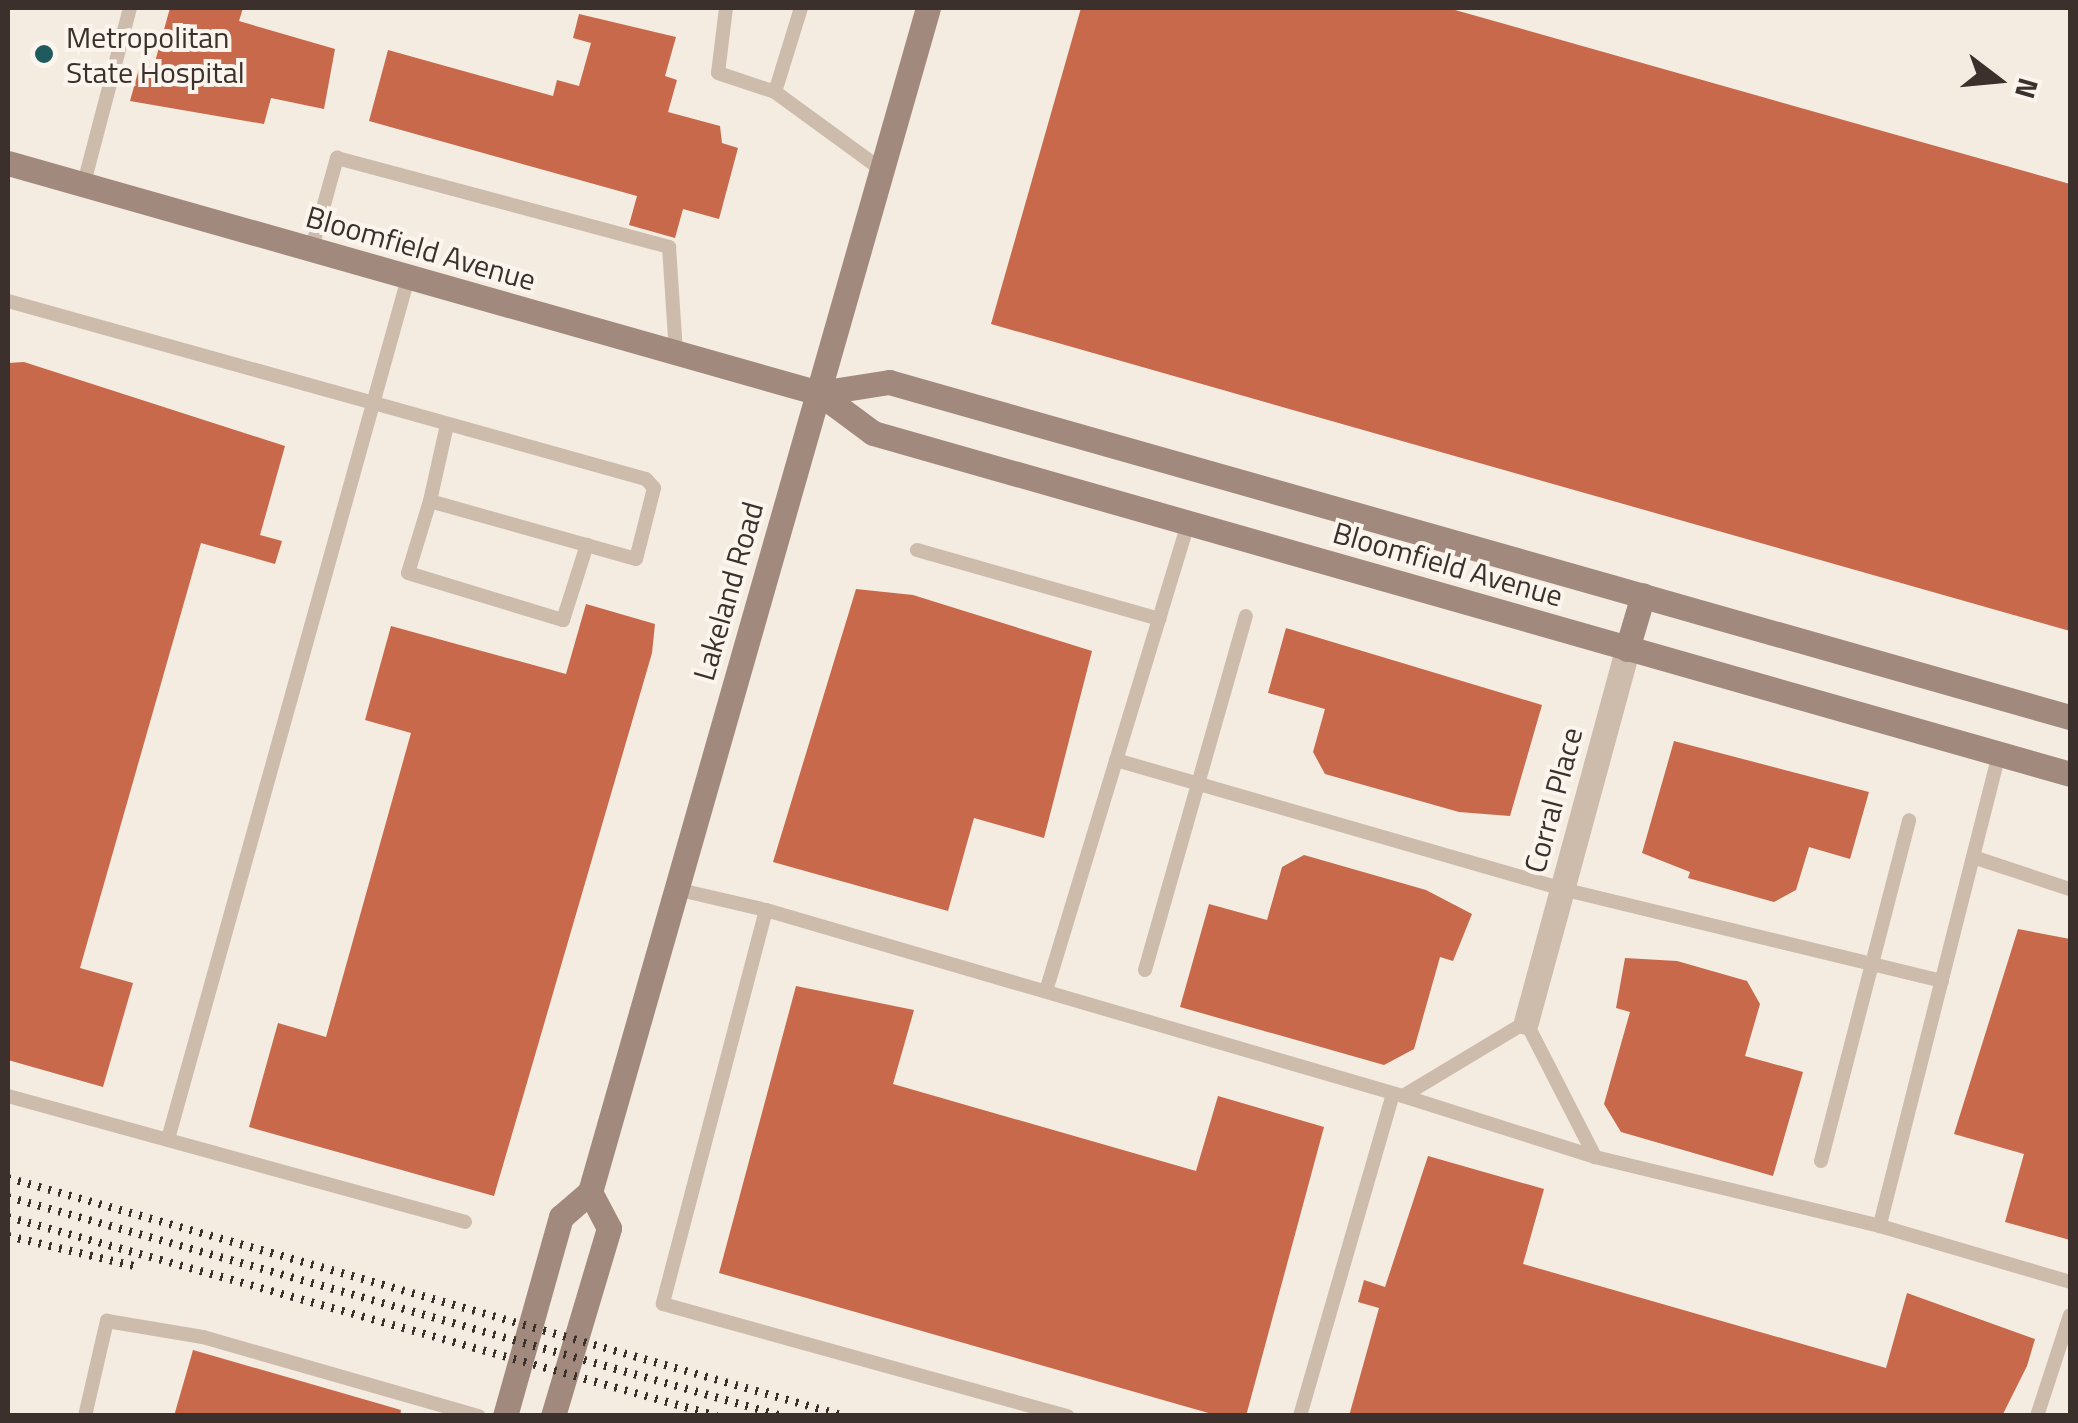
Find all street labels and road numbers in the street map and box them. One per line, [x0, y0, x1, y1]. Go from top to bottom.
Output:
street label: Bloomfield Avenue [302, 198, 540, 298]
street label: Lakeland Road [685, 498, 771, 684]
street label: Bloomfield Avenue [1329, 514, 1567, 614]
street label: Corral Place [1516, 723, 1590, 877]

